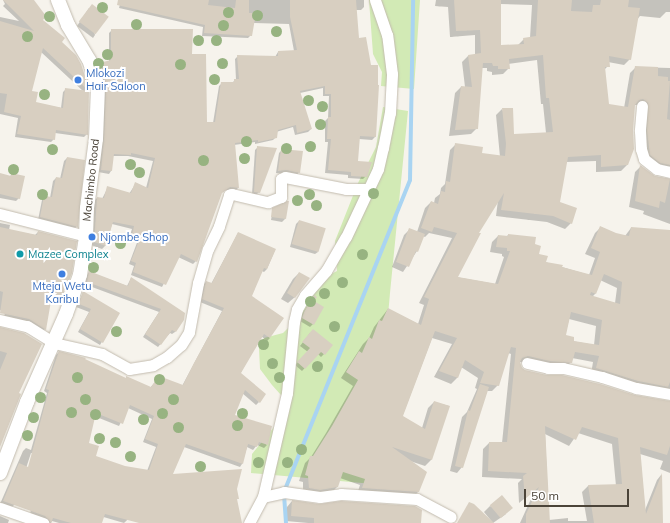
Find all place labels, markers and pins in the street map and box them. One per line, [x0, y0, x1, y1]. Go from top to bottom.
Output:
place label: Mlokozi Hair Saloon [86, 67, 146, 93]
marker: Mlokozi Hair Saloon [73, 75, 83, 85]
place label: Njombe Shop [100, 230, 168, 244]
marker: Njombe Shop [87, 232, 97, 242]
place label: Mazee Complex [28, 247, 109, 261]
marker: Mazee Complex [15, 249, 25, 259]
marker: Mteja Wetu Karibu [57, 269, 67, 279]
place label: Mteja Wetu Karibu [32, 280, 92, 306]

